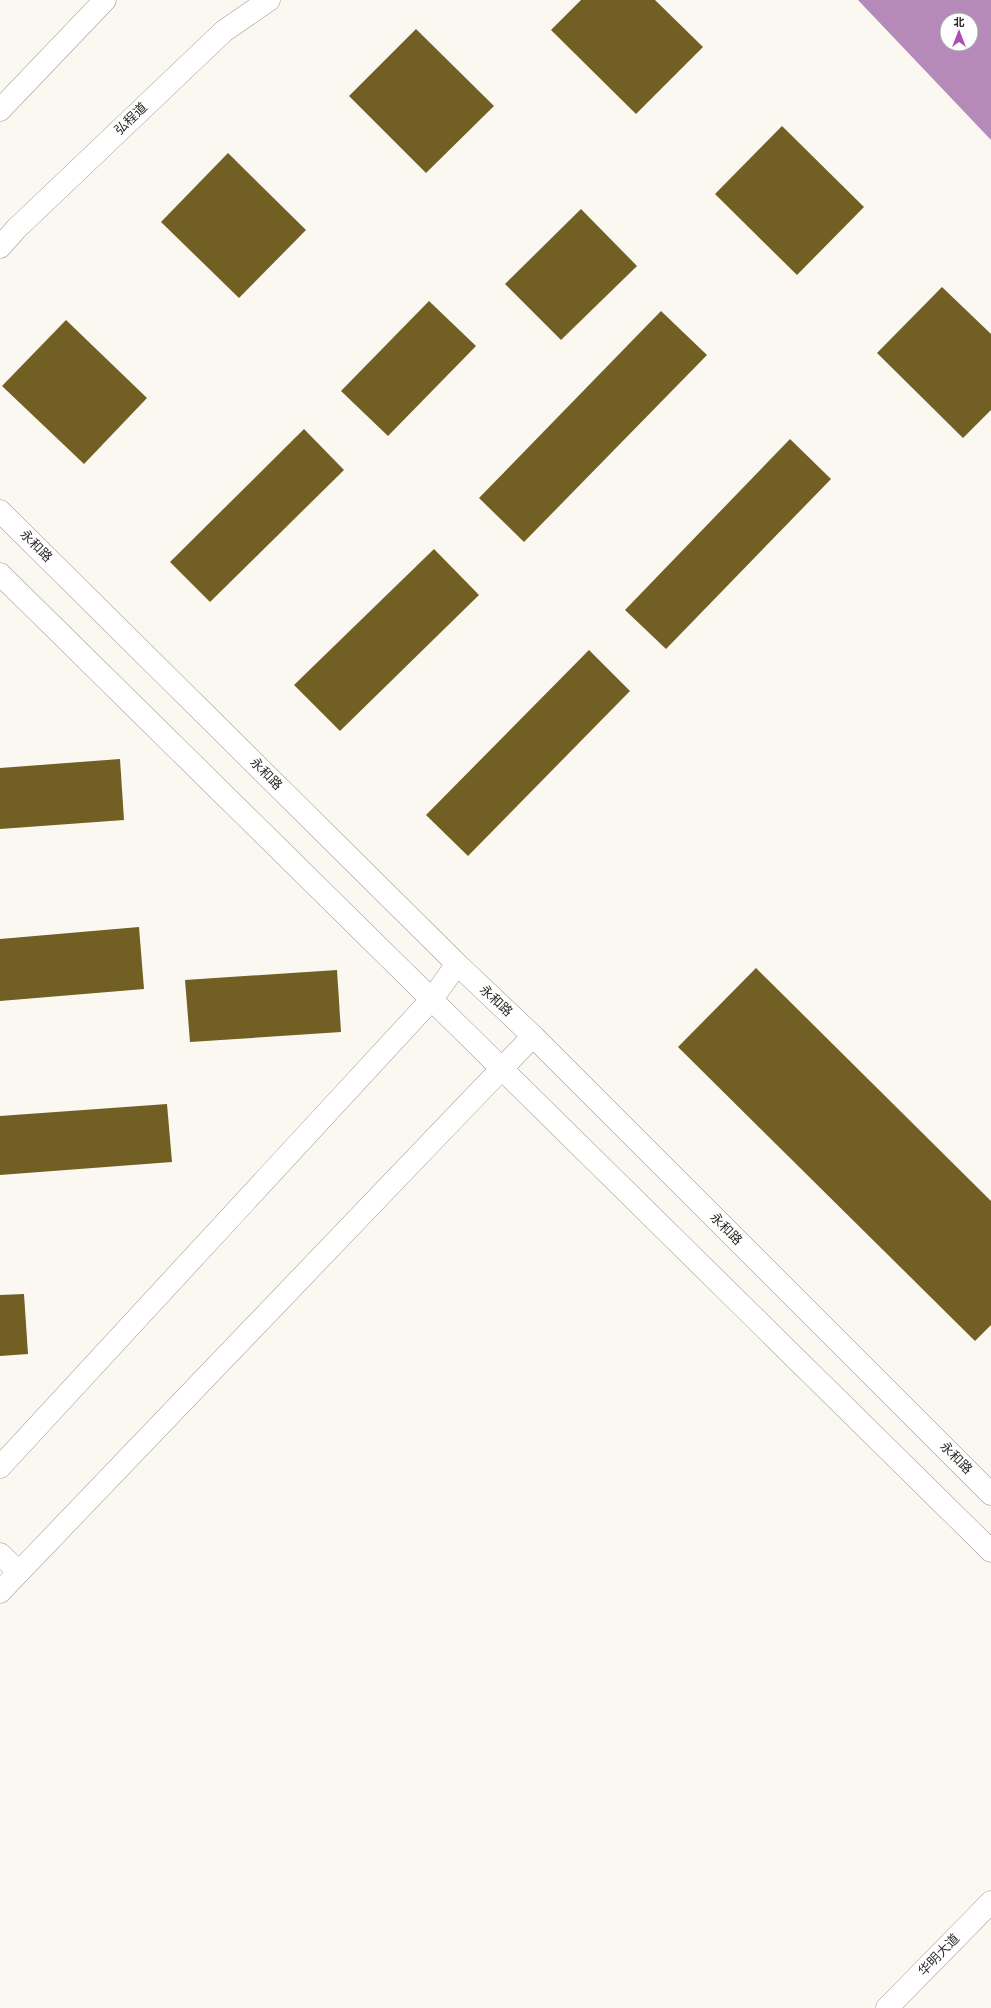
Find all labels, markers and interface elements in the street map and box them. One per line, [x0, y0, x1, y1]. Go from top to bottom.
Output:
north arrow [939, 12, 979, 52]
text: 北 [954, 16, 965, 29]
street label: 弘程道 [111, 100, 151, 138]
street label: 永和路 [17, 527, 55, 565]
street label: 永和路 [247, 755, 285, 793]
street label: 永和路 [476, 982, 516, 1020]
street label: 永和路 [707, 1210, 745, 1248]
street label: 永和路 [937, 1439, 975, 1477]
street label: 华明大道 [915, 1931, 963, 1979]

